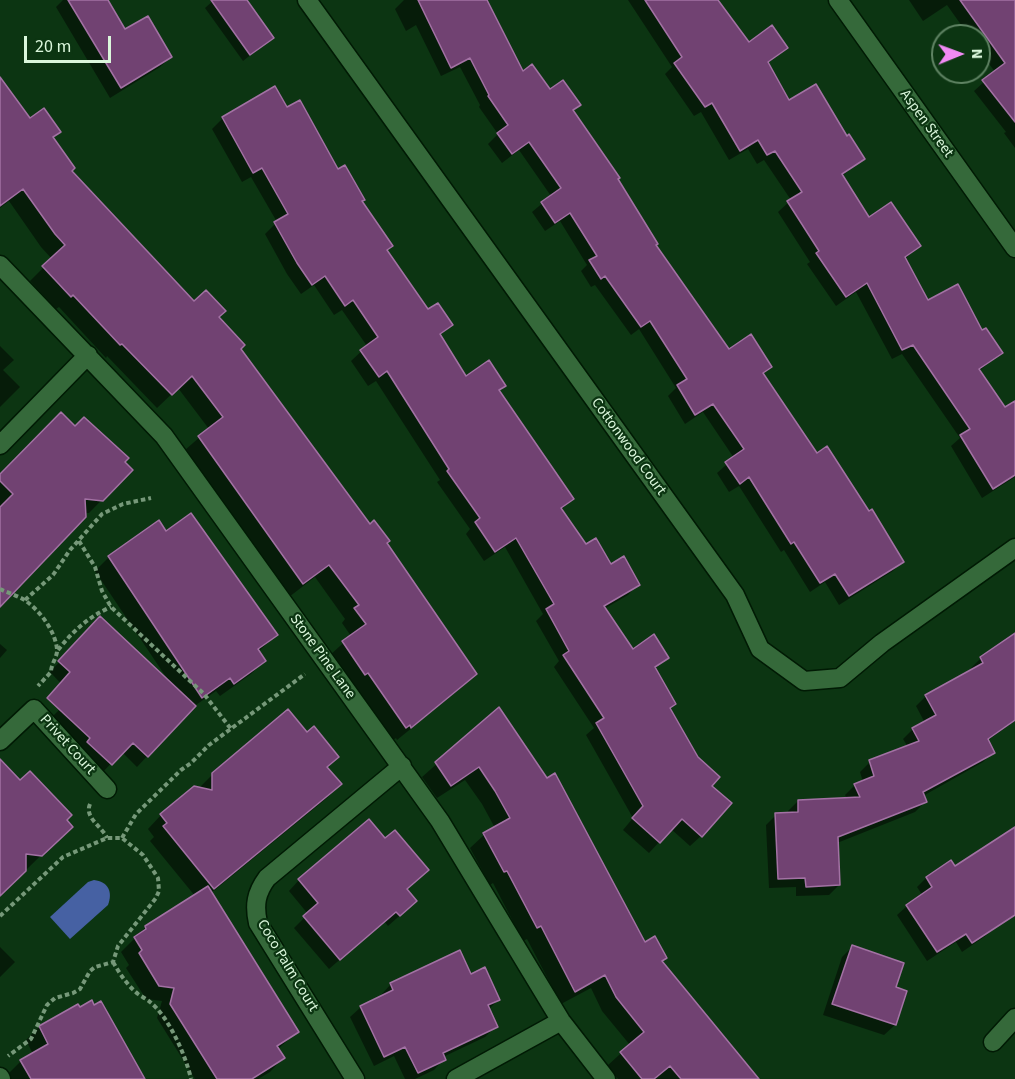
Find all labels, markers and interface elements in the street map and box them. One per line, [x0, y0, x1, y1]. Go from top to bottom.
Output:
scale bar [27, 24, 114, 62]
north arrow [931, 24, 991, 84]
text: 20 m [35, 34, 71, 59]
text: N [966, 48, 988, 59]
street label: Aspen Street [895, 87, 957, 161]
street label: Cottonwood Court [587, 395, 669, 499]
street label: Stone Pine Lane [285, 611, 359, 703]
street label: Privet Court [35, 711, 99, 779]
street label: Coco Palm Court [252, 917, 322, 1015]

